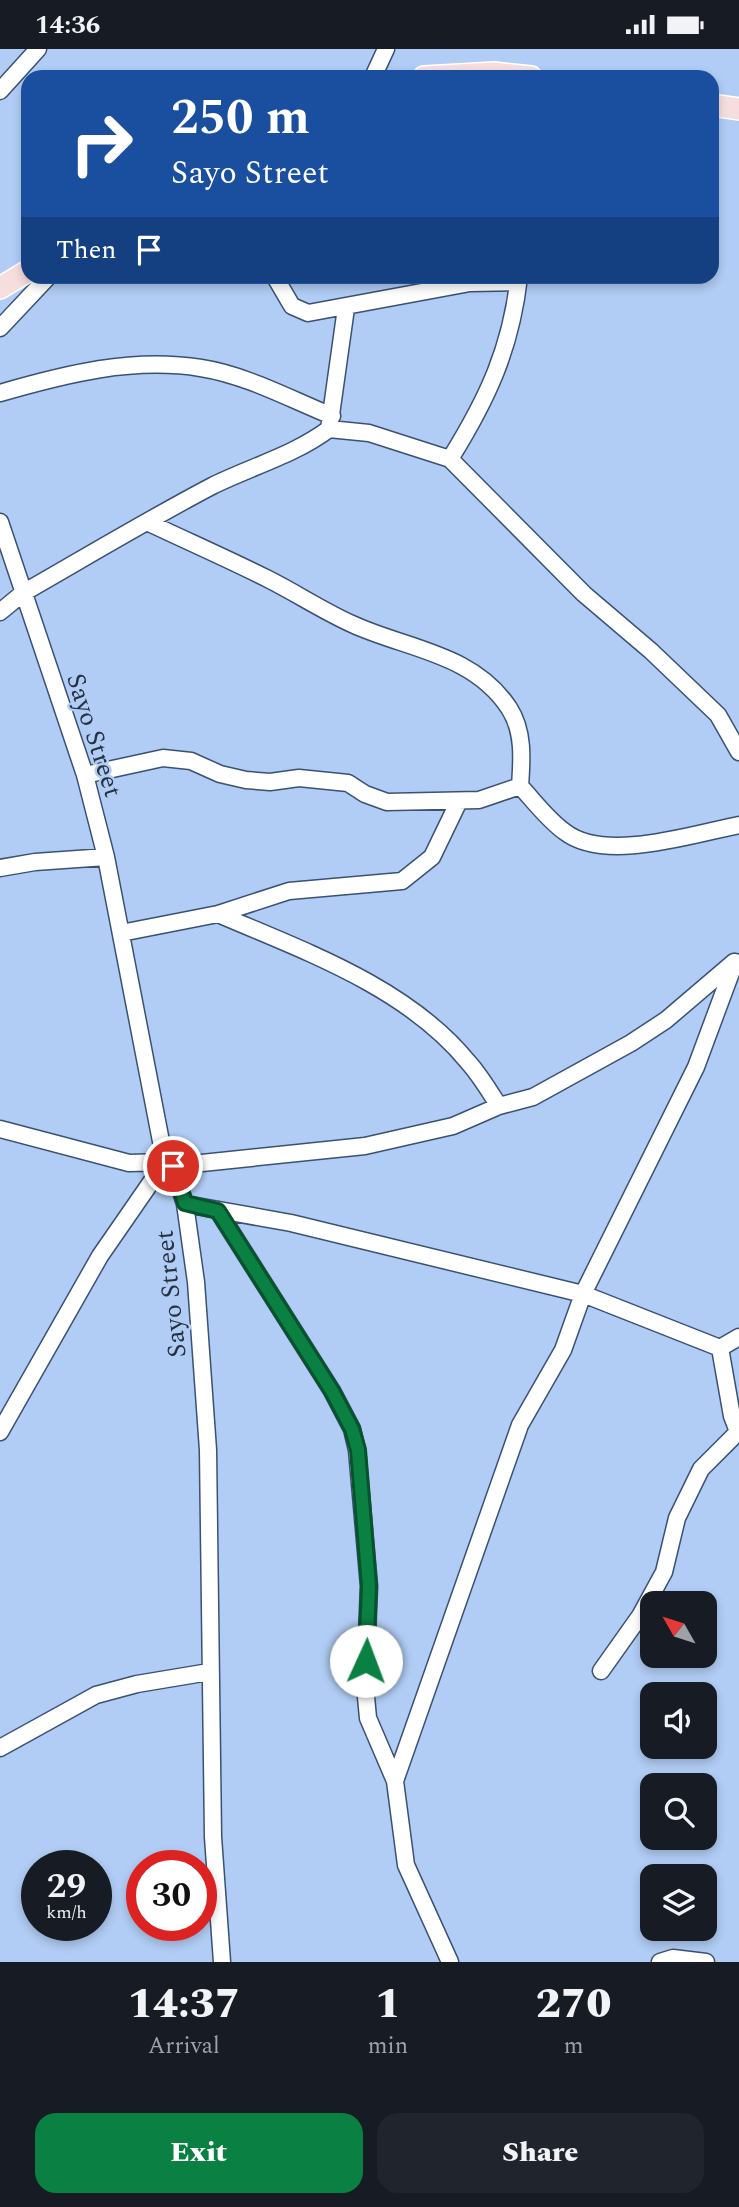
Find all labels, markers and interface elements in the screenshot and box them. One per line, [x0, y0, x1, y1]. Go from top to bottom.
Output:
text: 14:36 [35, 5, 100, 45]
text: 250 m [171, 81, 310, 156]
icon: right [56, 98, 147, 189]
text: Sayo Street [171, 149, 329, 198]
text: Then [56, 230, 116, 270]
icon: arrive [130, 231, 168, 269]
street label: Sayo Street [55, 668, 133, 802]
pin [143, 1136, 203, 1196]
icon: arrive [154, 1147, 192, 1185]
street label: Sayo Street [144, 1228, 198, 1360]
north arrow [640, 1591, 718, 1668]
map controls [640, 1591, 717, 1941]
position arrow [329, 1624, 403, 1698]
button: sound [640, 1682, 717, 1759]
button: search [640, 1773, 717, 1850]
speed limit sign: 30 [126, 1850, 217, 1941]
text: 29 [47, 1860, 86, 1913]
button: layers [640, 1864, 717, 1941]
text: km/h [46, 1899, 87, 1926]
text: 14:37 [128, 1973, 240, 2036]
text: 1 [375, 1973, 401, 2036]
text: 270 [536, 1973, 611, 2036]
text: Arrival [148, 2029, 220, 2064]
text: min [368, 2029, 408, 2064]
text: m [564, 2029, 583, 2064]
button: Exit [35, 2113, 363, 2193]
button: Share [377, 2113, 704, 2193]

